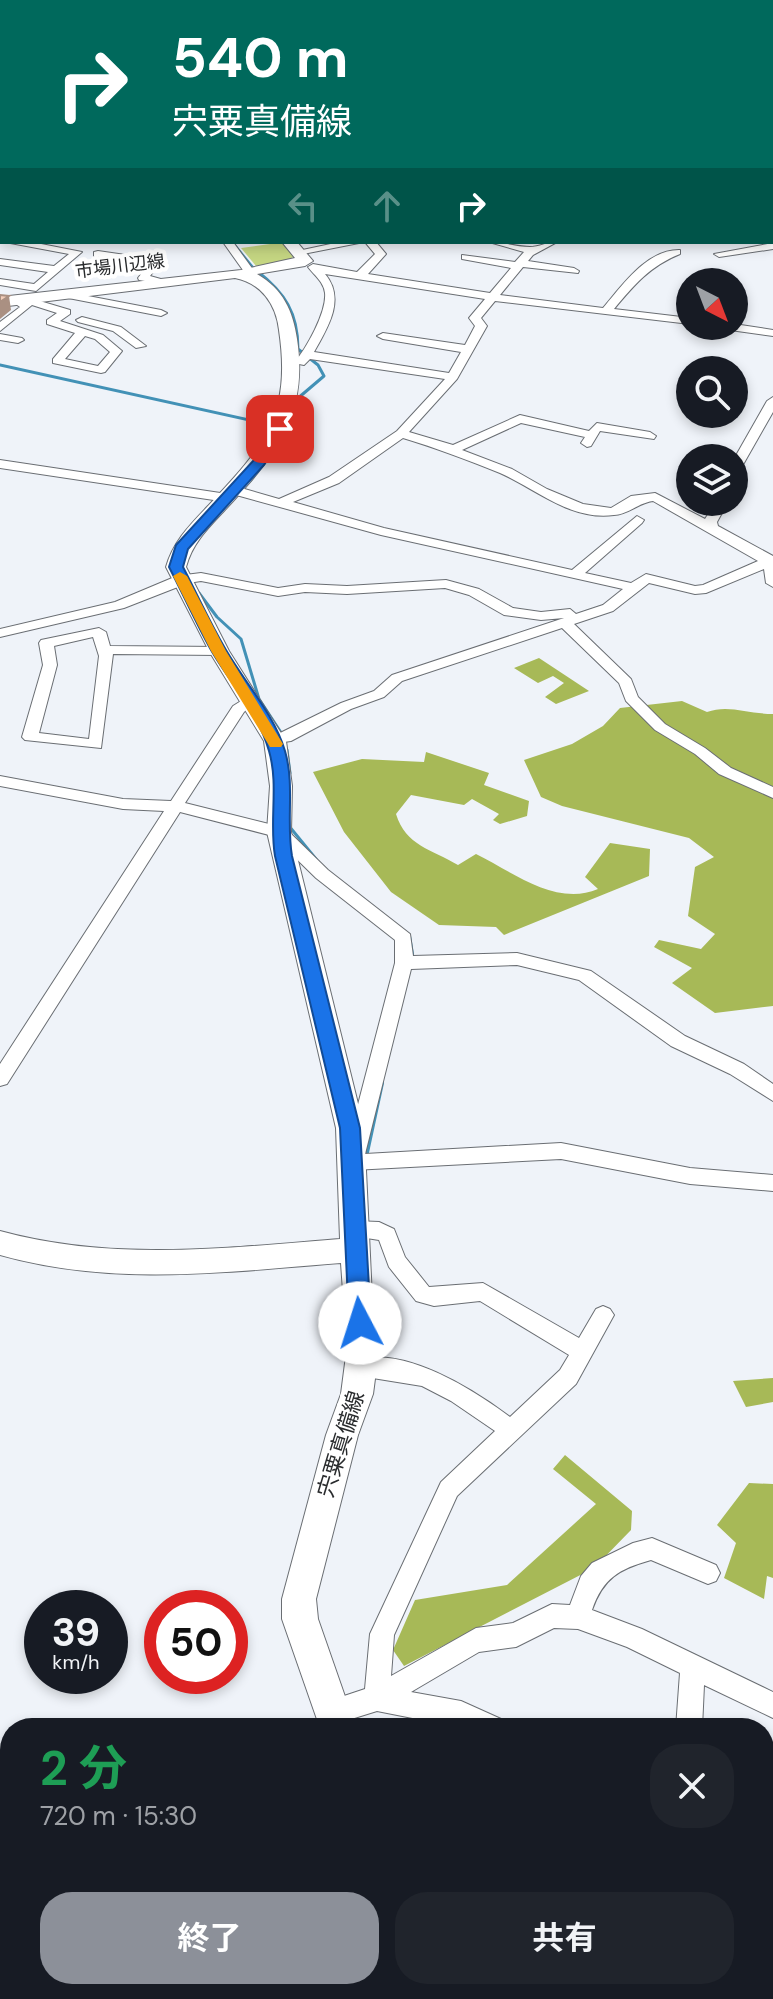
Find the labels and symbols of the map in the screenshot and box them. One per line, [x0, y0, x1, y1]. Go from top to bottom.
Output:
street label: 市場川辺線 [74, 249, 166, 283]
north arrow [676, 268, 748, 340]
pin [246, 395, 314, 463]
position arrow [318, 1281, 402, 1365]
street label: 宍粟真備線 [311, 1387, 371, 1501]
speed limit sign: 50 [144, 1590, 248, 1694]

